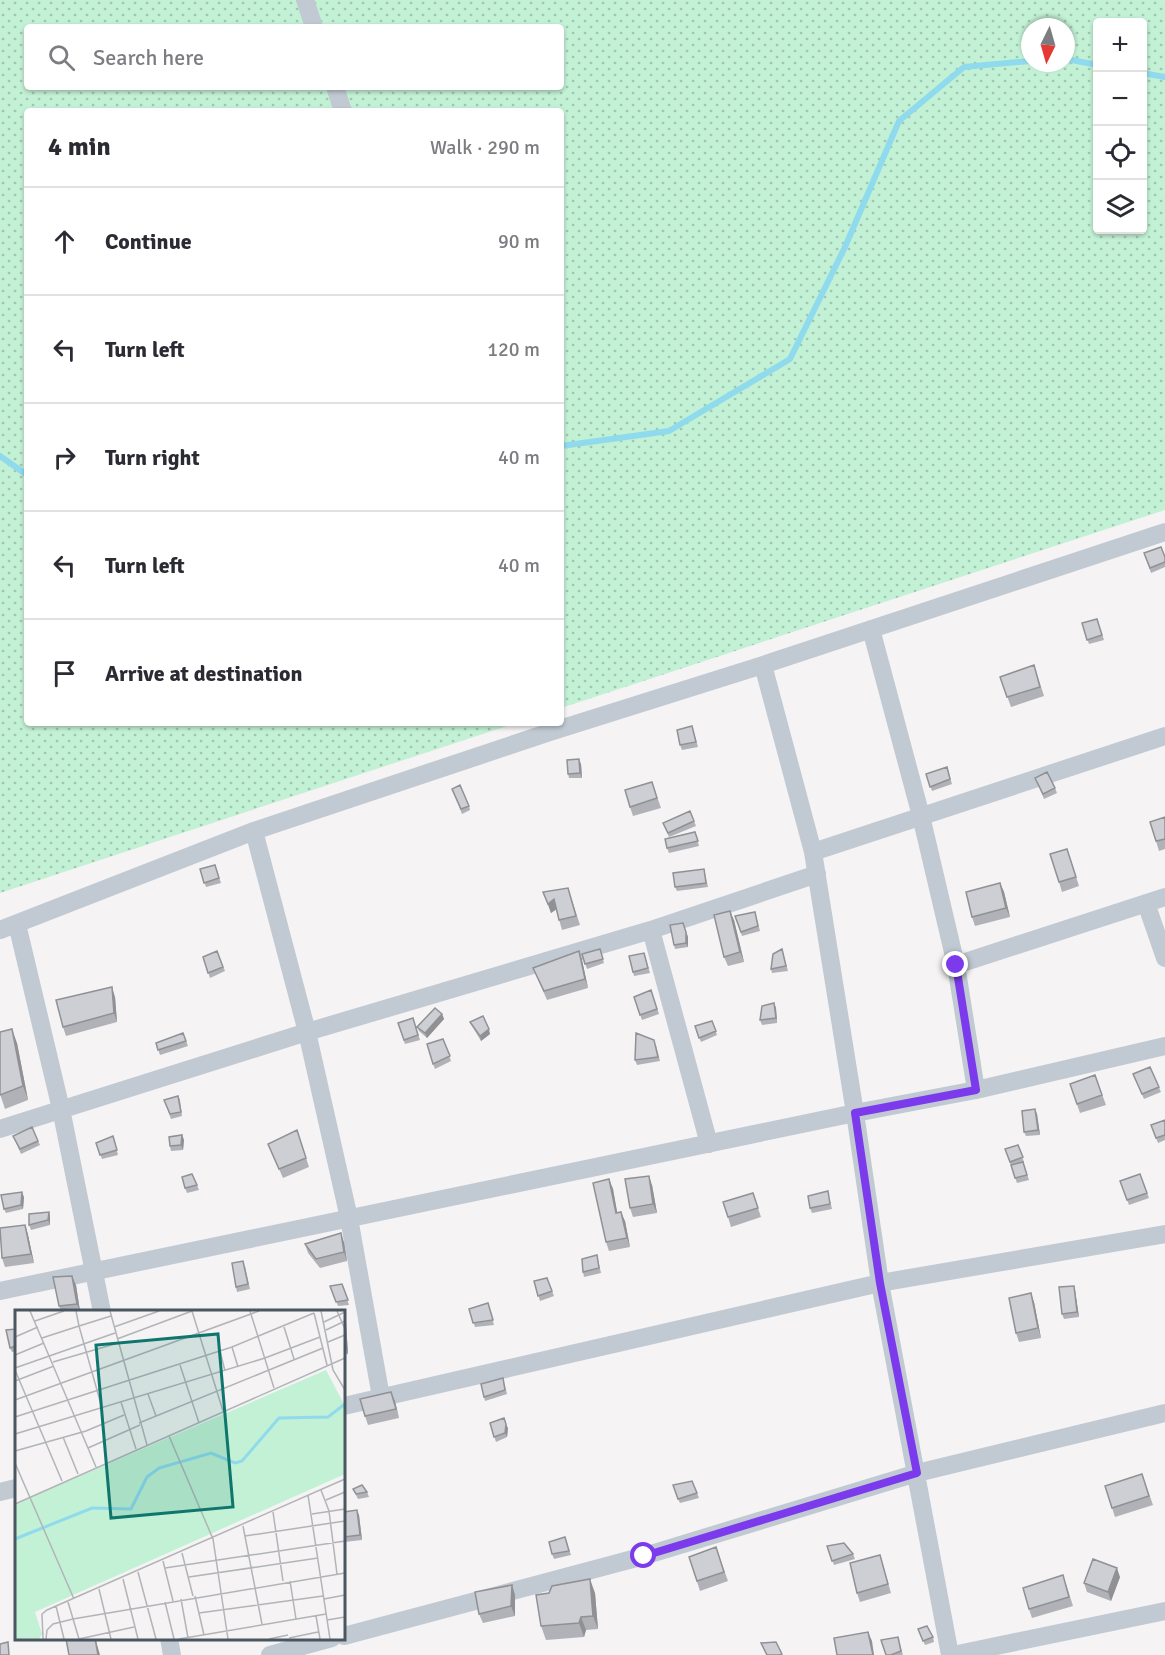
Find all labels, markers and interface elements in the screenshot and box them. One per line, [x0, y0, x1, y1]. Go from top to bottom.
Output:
north arrow [1021, 18, 1075, 72]
map controls [1093, 18, 1147, 234]
button: + [1093, 18, 1147, 72]
search box [24, 24, 564, 90]
icon: search [45, 41, 78, 74]
text: Search here [93, 44, 204, 71]
button: − [1093, 72, 1147, 126]
button: locate [1093, 126, 1147, 180]
text: 4 min [48, 131, 111, 163]
text: Walk · 290 m [430, 135, 540, 160]
button: layers [1093, 180, 1147, 234]
icon: ahead [48, 225, 81, 258]
text: Continue [105, 228, 192, 255]
text: 90 m [498, 229, 540, 254]
icon: left [48, 333, 81, 366]
text: Turn left [105, 336, 185, 363]
text: 120 m [487, 337, 540, 362]
icon: right [48, 441, 81, 474]
text: Turn right [105, 444, 200, 471]
text: 40 m [498, 445, 540, 470]
icon: left [48, 549, 81, 582]
text: Turn left [105, 552, 185, 579]
text: 40 m [498, 553, 540, 578]
icon: arrive [48, 657, 81, 690]
text: Arrive at destination [105, 660, 302, 687]
route end [942, 951, 968, 977]
inset map [15, 1310, 345, 1640]
route start [630, 1542, 656, 1568]

